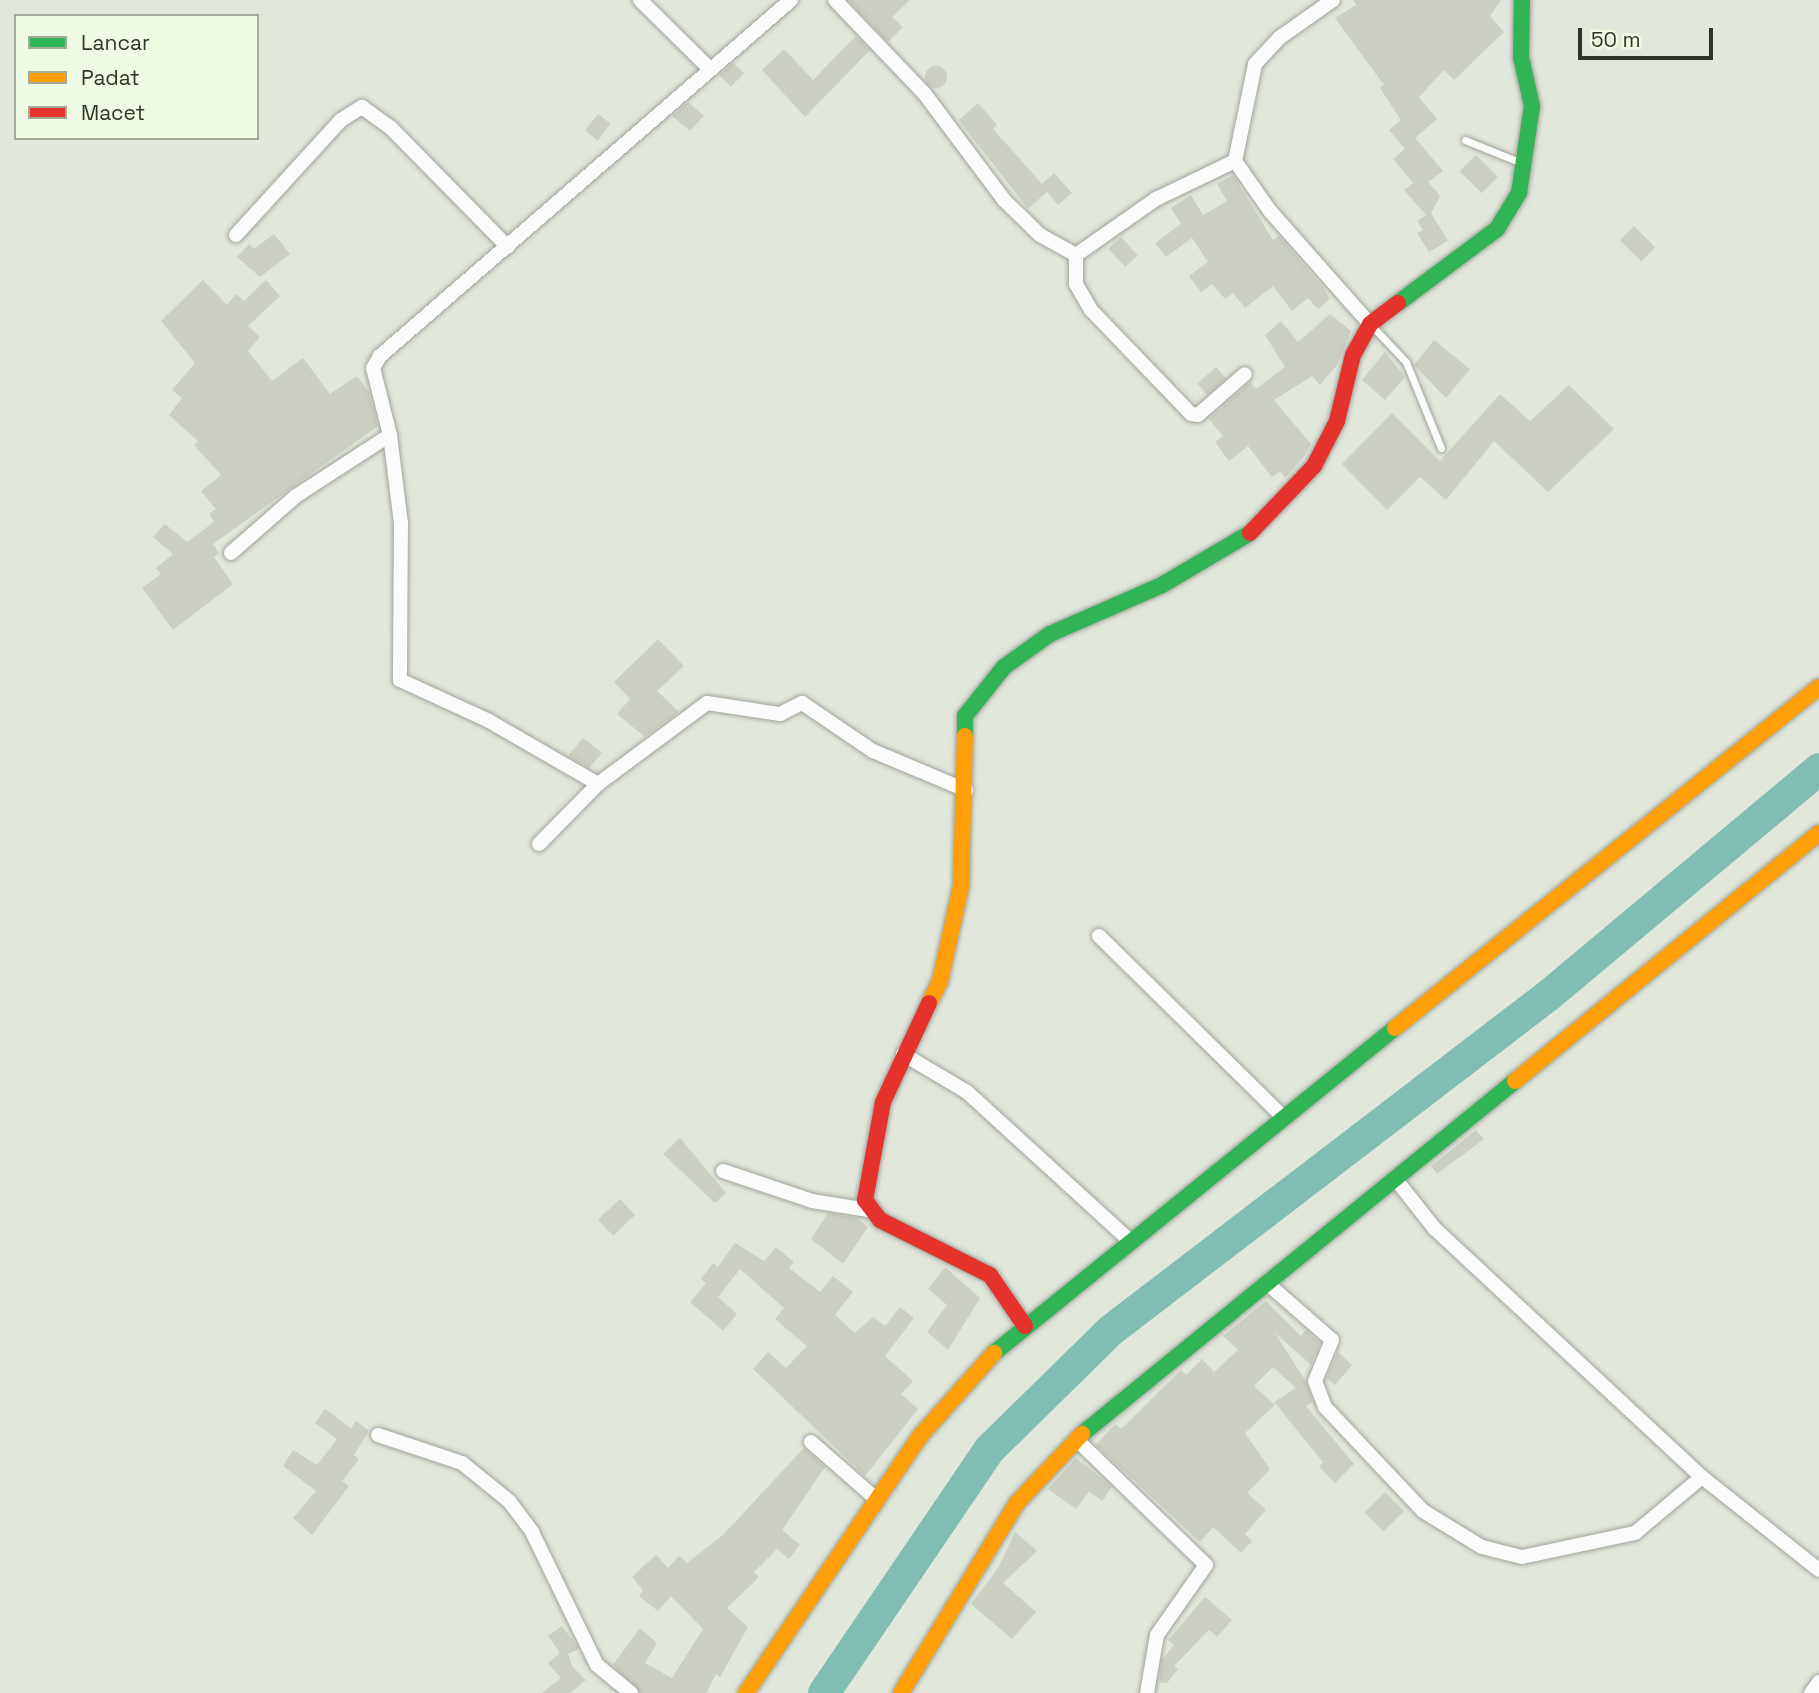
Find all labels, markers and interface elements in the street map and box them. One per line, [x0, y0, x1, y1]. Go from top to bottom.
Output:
legend [14, 14, 259, 140]
scale bar [1581, 14, 1716, 58]
text: 50 m [1591, 26, 1641, 53]
text: Lancar [81, 29, 150, 56]
text: Padat [81, 64, 140, 91]
text: Macet [81, 99, 145, 126]

